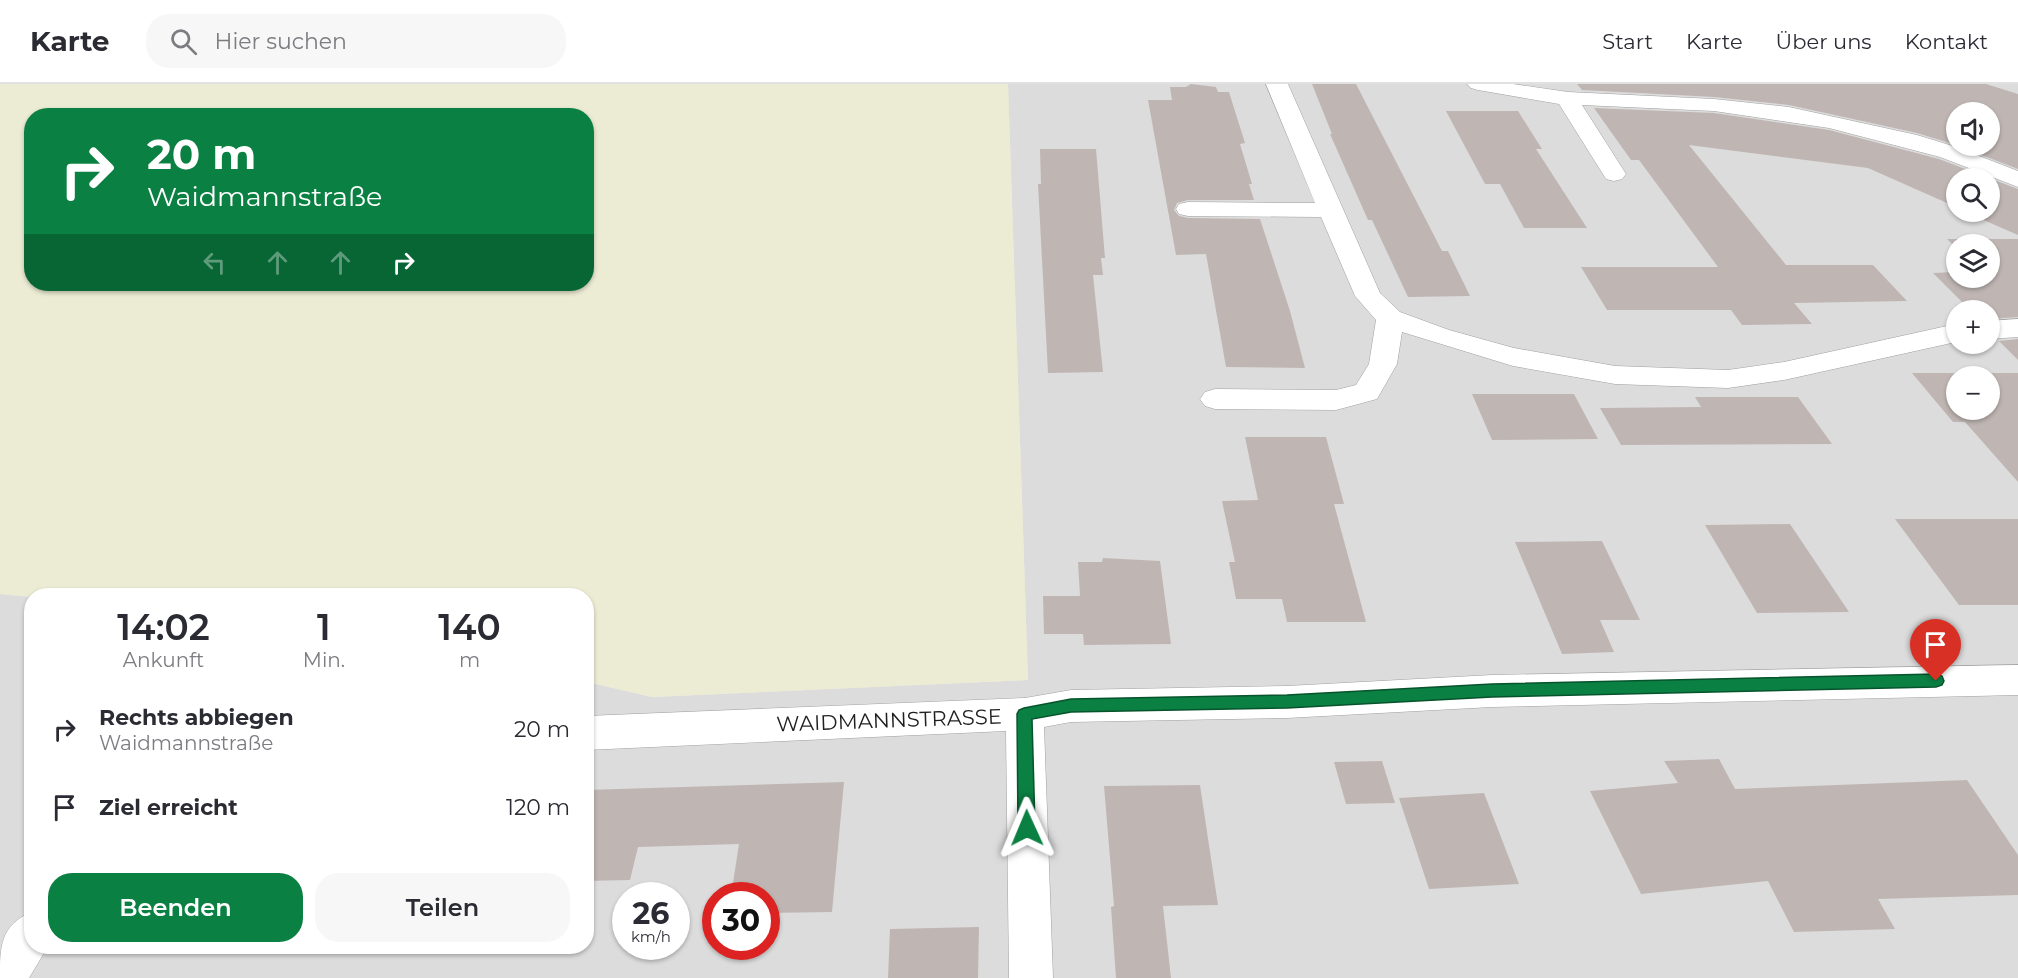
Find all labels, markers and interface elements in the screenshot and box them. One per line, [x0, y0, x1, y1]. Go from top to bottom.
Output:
search box [146, 14, 566, 68]
text: Karte [30, 24, 110, 58]
icon: search [167, 25, 200, 58]
text: Hier suchen [215, 28, 347, 55]
text: Start [1602, 29, 1653, 54]
text: Karte [1686, 29, 1743, 54]
text: Über uns [1776, 29, 1872, 54]
text: Kontakt [1905, 29, 1988, 54]
map controls [1946, 102, 2000, 420]
button: sound [1946, 102, 2000, 156]
text: 20 m [147, 128, 256, 180]
icon: right [48, 132, 126, 210]
button: search [1946, 168, 2000, 222]
text: Waidmannstraße [147, 180, 382, 213]
button: layers [1946, 234, 2000, 288]
icon: left [198, 246, 231, 279]
icon: ahead [261, 246, 294, 279]
icon: ahead [324, 246, 357, 279]
icon: right [387, 246, 420, 279]
button: + [1946, 300, 2000, 354]
button: − [1946, 366, 2000, 420]
text: 14:02 [117, 605, 210, 649]
text: 1 [317, 605, 331, 649]
text: 140 [438, 605, 501, 649]
pin [1910, 619, 1961, 681]
icon: arrive [1919, 628, 1952, 661]
text: Ankunft [123, 648, 204, 672]
text: Min. [303, 648, 345, 672]
text: m [459, 648, 480, 672]
text: Rechts abbiegen [99, 704, 294, 731]
street label: WAIDMANNSTRASSE [776, 704, 1002, 736]
icon: right [48, 713, 81, 746]
text: 20 m [514, 716, 570, 743]
text: Waidmannstraße [99, 731, 273, 755]
icon: arrive [48, 791, 81, 824]
text: Ziel erreicht [99, 794, 238, 821]
text: 120 m [506, 794, 570, 821]
position arrow [995, 796, 1059, 860]
button: Beenden [48, 873, 303, 942]
button: Teilen [315, 873, 570, 942]
speed limit sign: 30 [702, 882, 780, 960]
text: 26 [633, 895, 669, 932]
text: km/h [631, 927, 671, 946]

